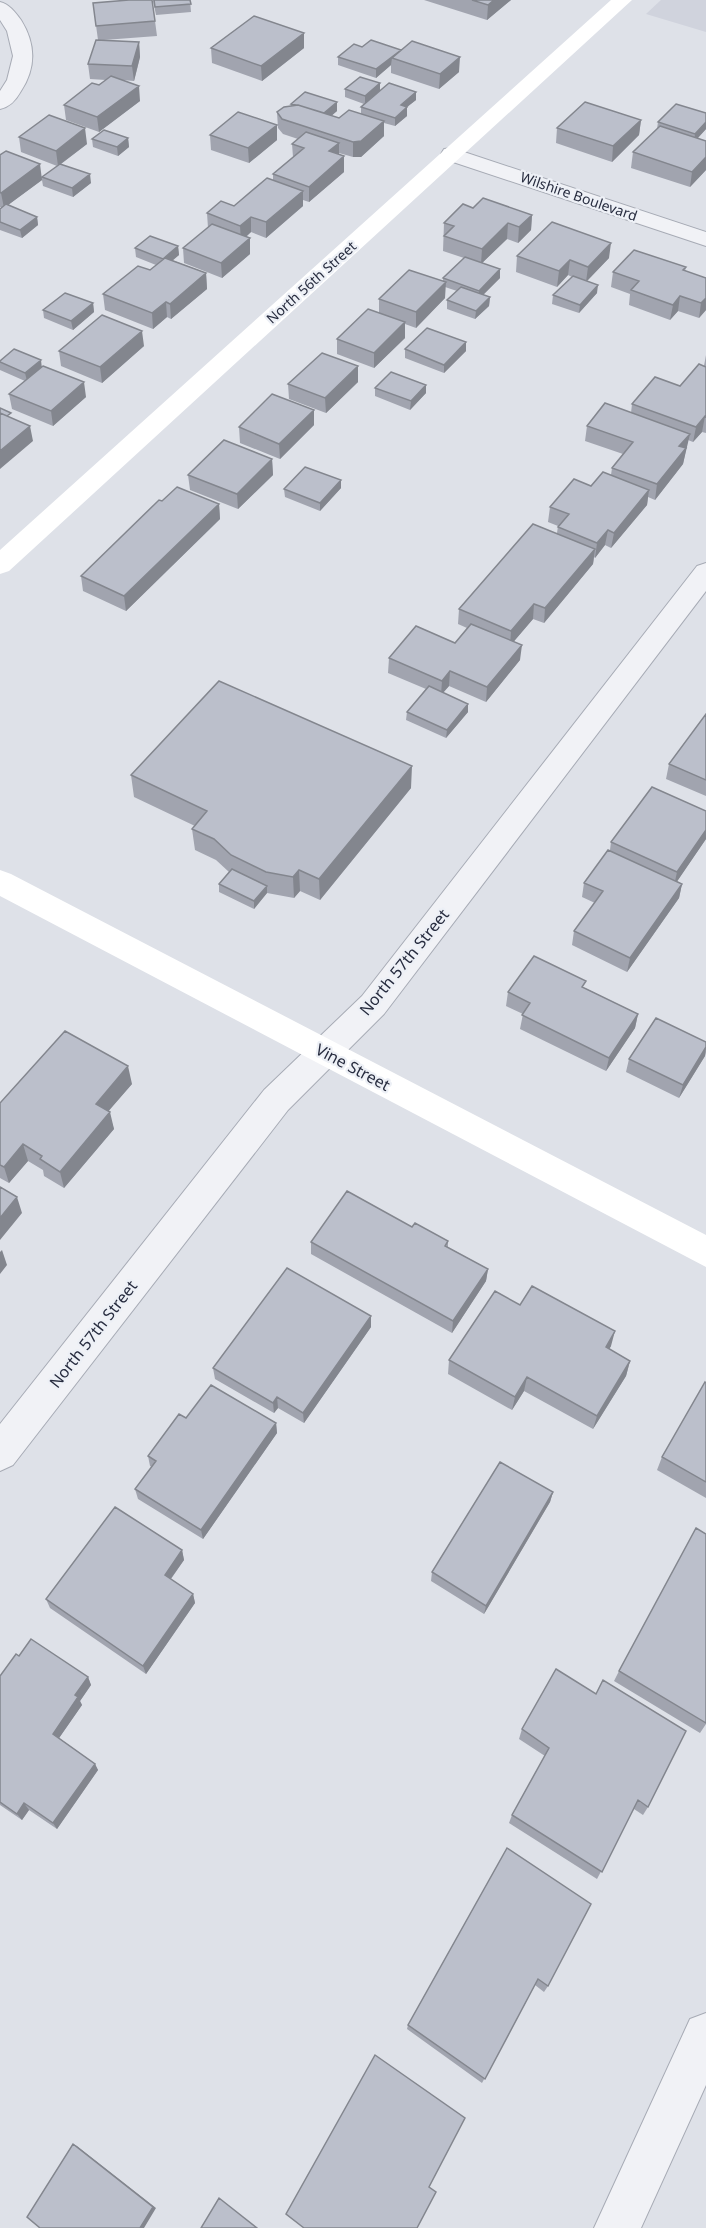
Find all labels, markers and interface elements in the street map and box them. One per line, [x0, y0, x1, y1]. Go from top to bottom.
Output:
street label: Wilshire Boulevard [518, 167, 640, 225]
street label: North 56th Street [262, 237, 360, 327]
street label: North 57th Street [354, 904, 454, 1020]
street label: Vine Street [312, 1038, 394, 1096]
street label: North 57th Street [44, 1275, 142, 1392]

